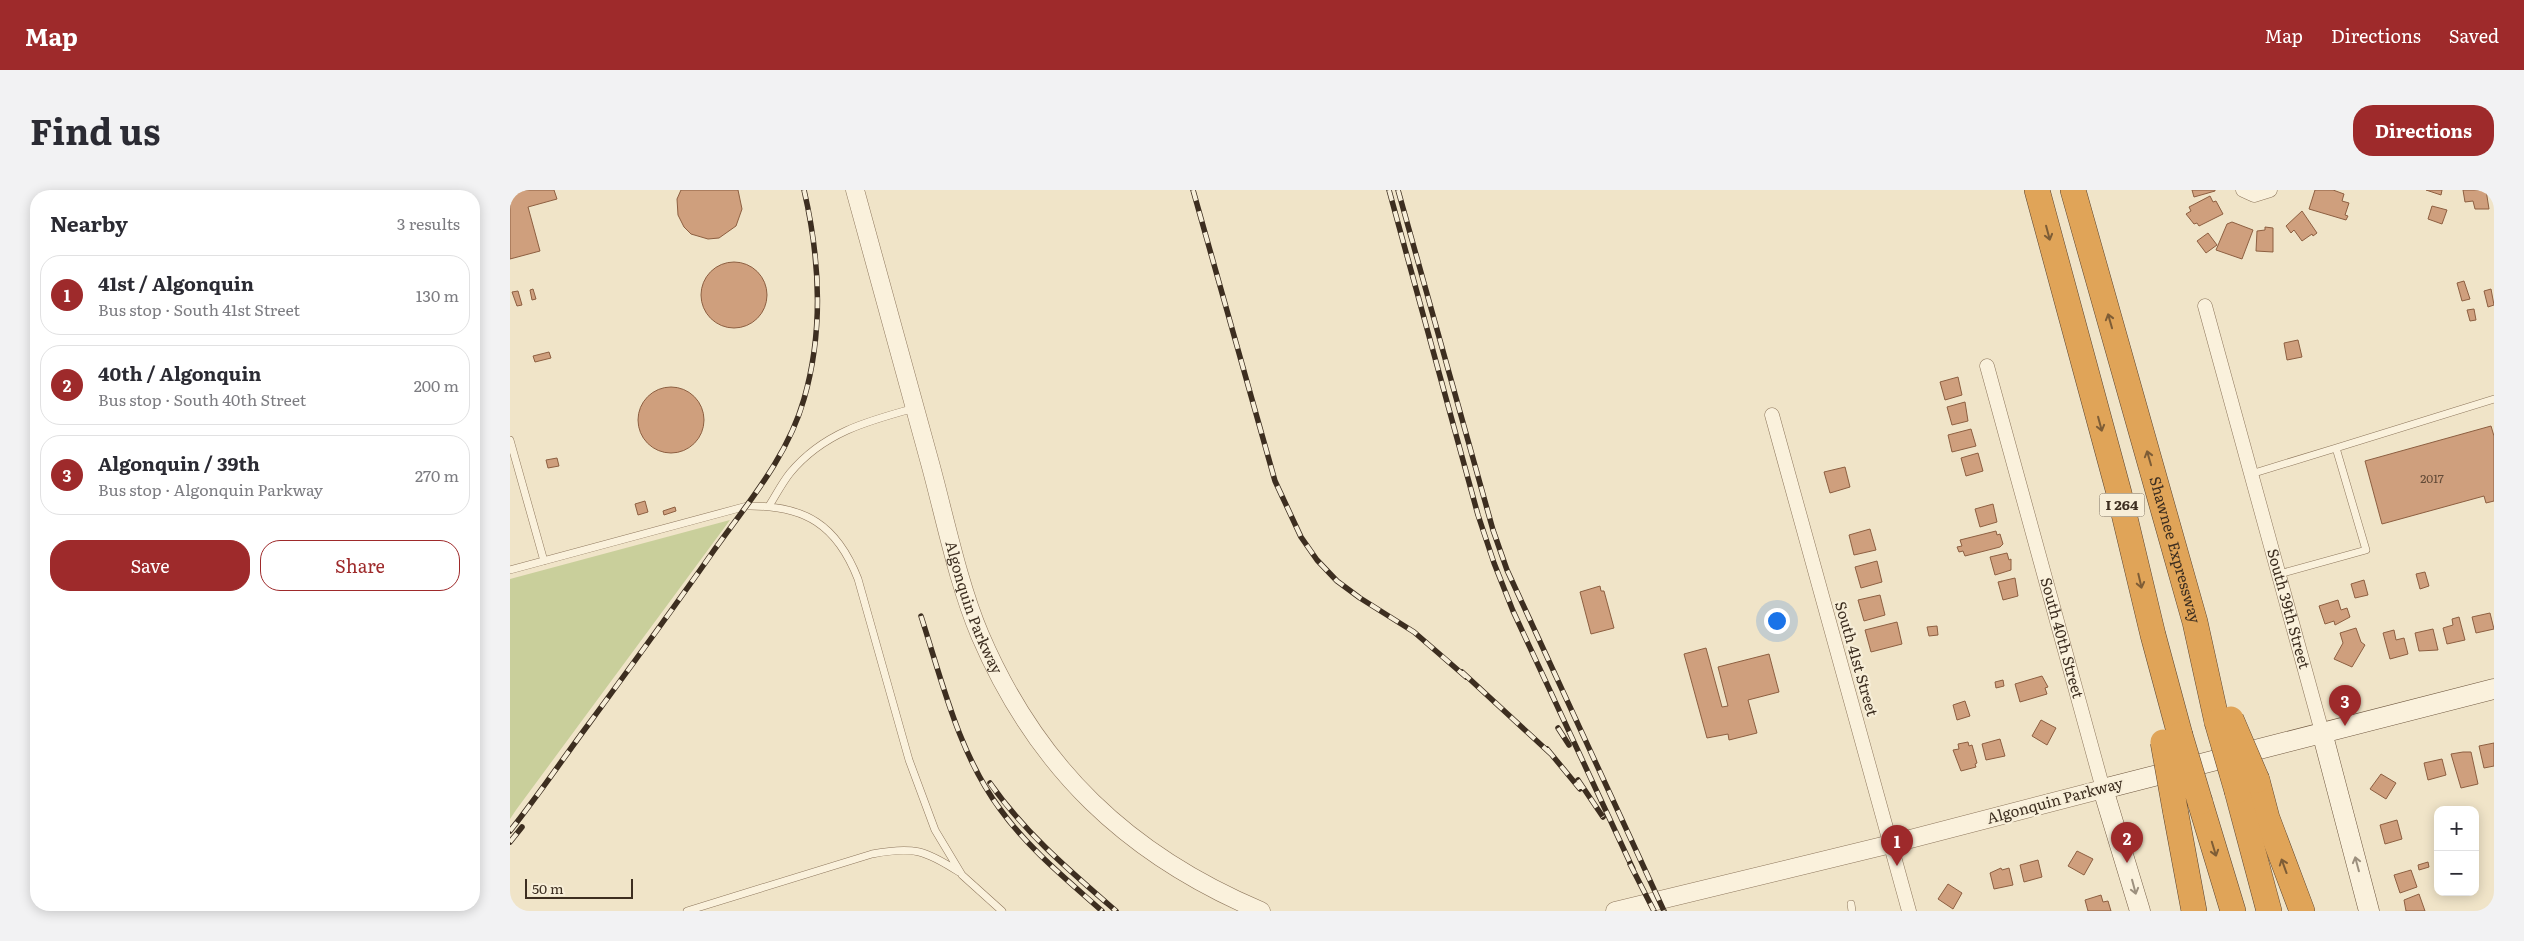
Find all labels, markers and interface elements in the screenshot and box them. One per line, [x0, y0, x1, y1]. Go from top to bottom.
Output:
text: Map [25, 18, 78, 53]
text: Map [2265, 22, 2303, 49]
text: Directions [2331, 22, 2421, 49]
text: Saved [2449, 22, 2499, 49]
text: Find us [30, 104, 160, 156]
button: Directions [2353, 105, 2494, 156]
text: Nearby [50, 207, 128, 238]
text: 3 results [397, 211, 460, 235]
one-way arrow [2044, 224, 2054, 240]
text: 41st / Algonquin [98, 269, 254, 297]
text: 1 [64, 283, 70, 307]
text: 130 m [416, 283, 459, 307]
text: Bus stop · South 41st Street [98, 297, 300, 321]
one-way arrow [2104, 313, 2114, 329]
text: 40th / Algonquin [98, 359, 262, 387]
text: 2 [63, 373, 71, 397]
text: 200 m [414, 373, 459, 397]
text: Bus stop · South 40th Street [98, 387, 306, 411]
one-way arrow [2096, 415, 2105, 431]
text: Algonquin / 39th [98, 449, 260, 477]
one-way arrow [2143, 450, 2153, 466]
text: 3 [63, 463, 71, 487]
text: 270 m [415, 463, 459, 487]
house number: 2017 [2420, 469, 2444, 487]
street label: Shawnee Expressway [2144, 473, 2208, 626]
text: Bus stop · Algonquin Parkway [98, 477, 323, 501]
road number: I 264 [2100, 494, 2144, 516]
street label: Algonquin Parkway [940, 538, 1010, 678]
button: Save [50, 540, 250, 591]
button: Share [260, 540, 460, 591]
street label: South 39th Street [2262, 546, 2317, 671]
one-way arrow [2136, 573, 2145, 589]
street label: South 40th Street [2035, 574, 2091, 701]
street label: South 41st Street [1830, 598, 1885, 719]
your location [1764, 608, 1790, 634]
pin: 3 [2329, 685, 2361, 726]
street label: Algonquin Parkway [1984, 770, 2126, 829]
map controls [2434, 806, 2479, 896]
button: + [2434, 806, 2479, 851]
pin: 2 [2111, 822, 2143, 863]
pin: 1 [1881, 825, 1913, 866]
one-way arrow [2210, 841, 2220, 857]
button: − [2434, 851, 2479, 896]
one-way arrow [2351, 856, 2361, 872]
one-way arrow [2279, 859, 2288, 874]
scale bar [525, 876, 632, 899]
text: 50 m [532, 878, 564, 898]
one-way arrow [2129, 879, 2139, 895]

